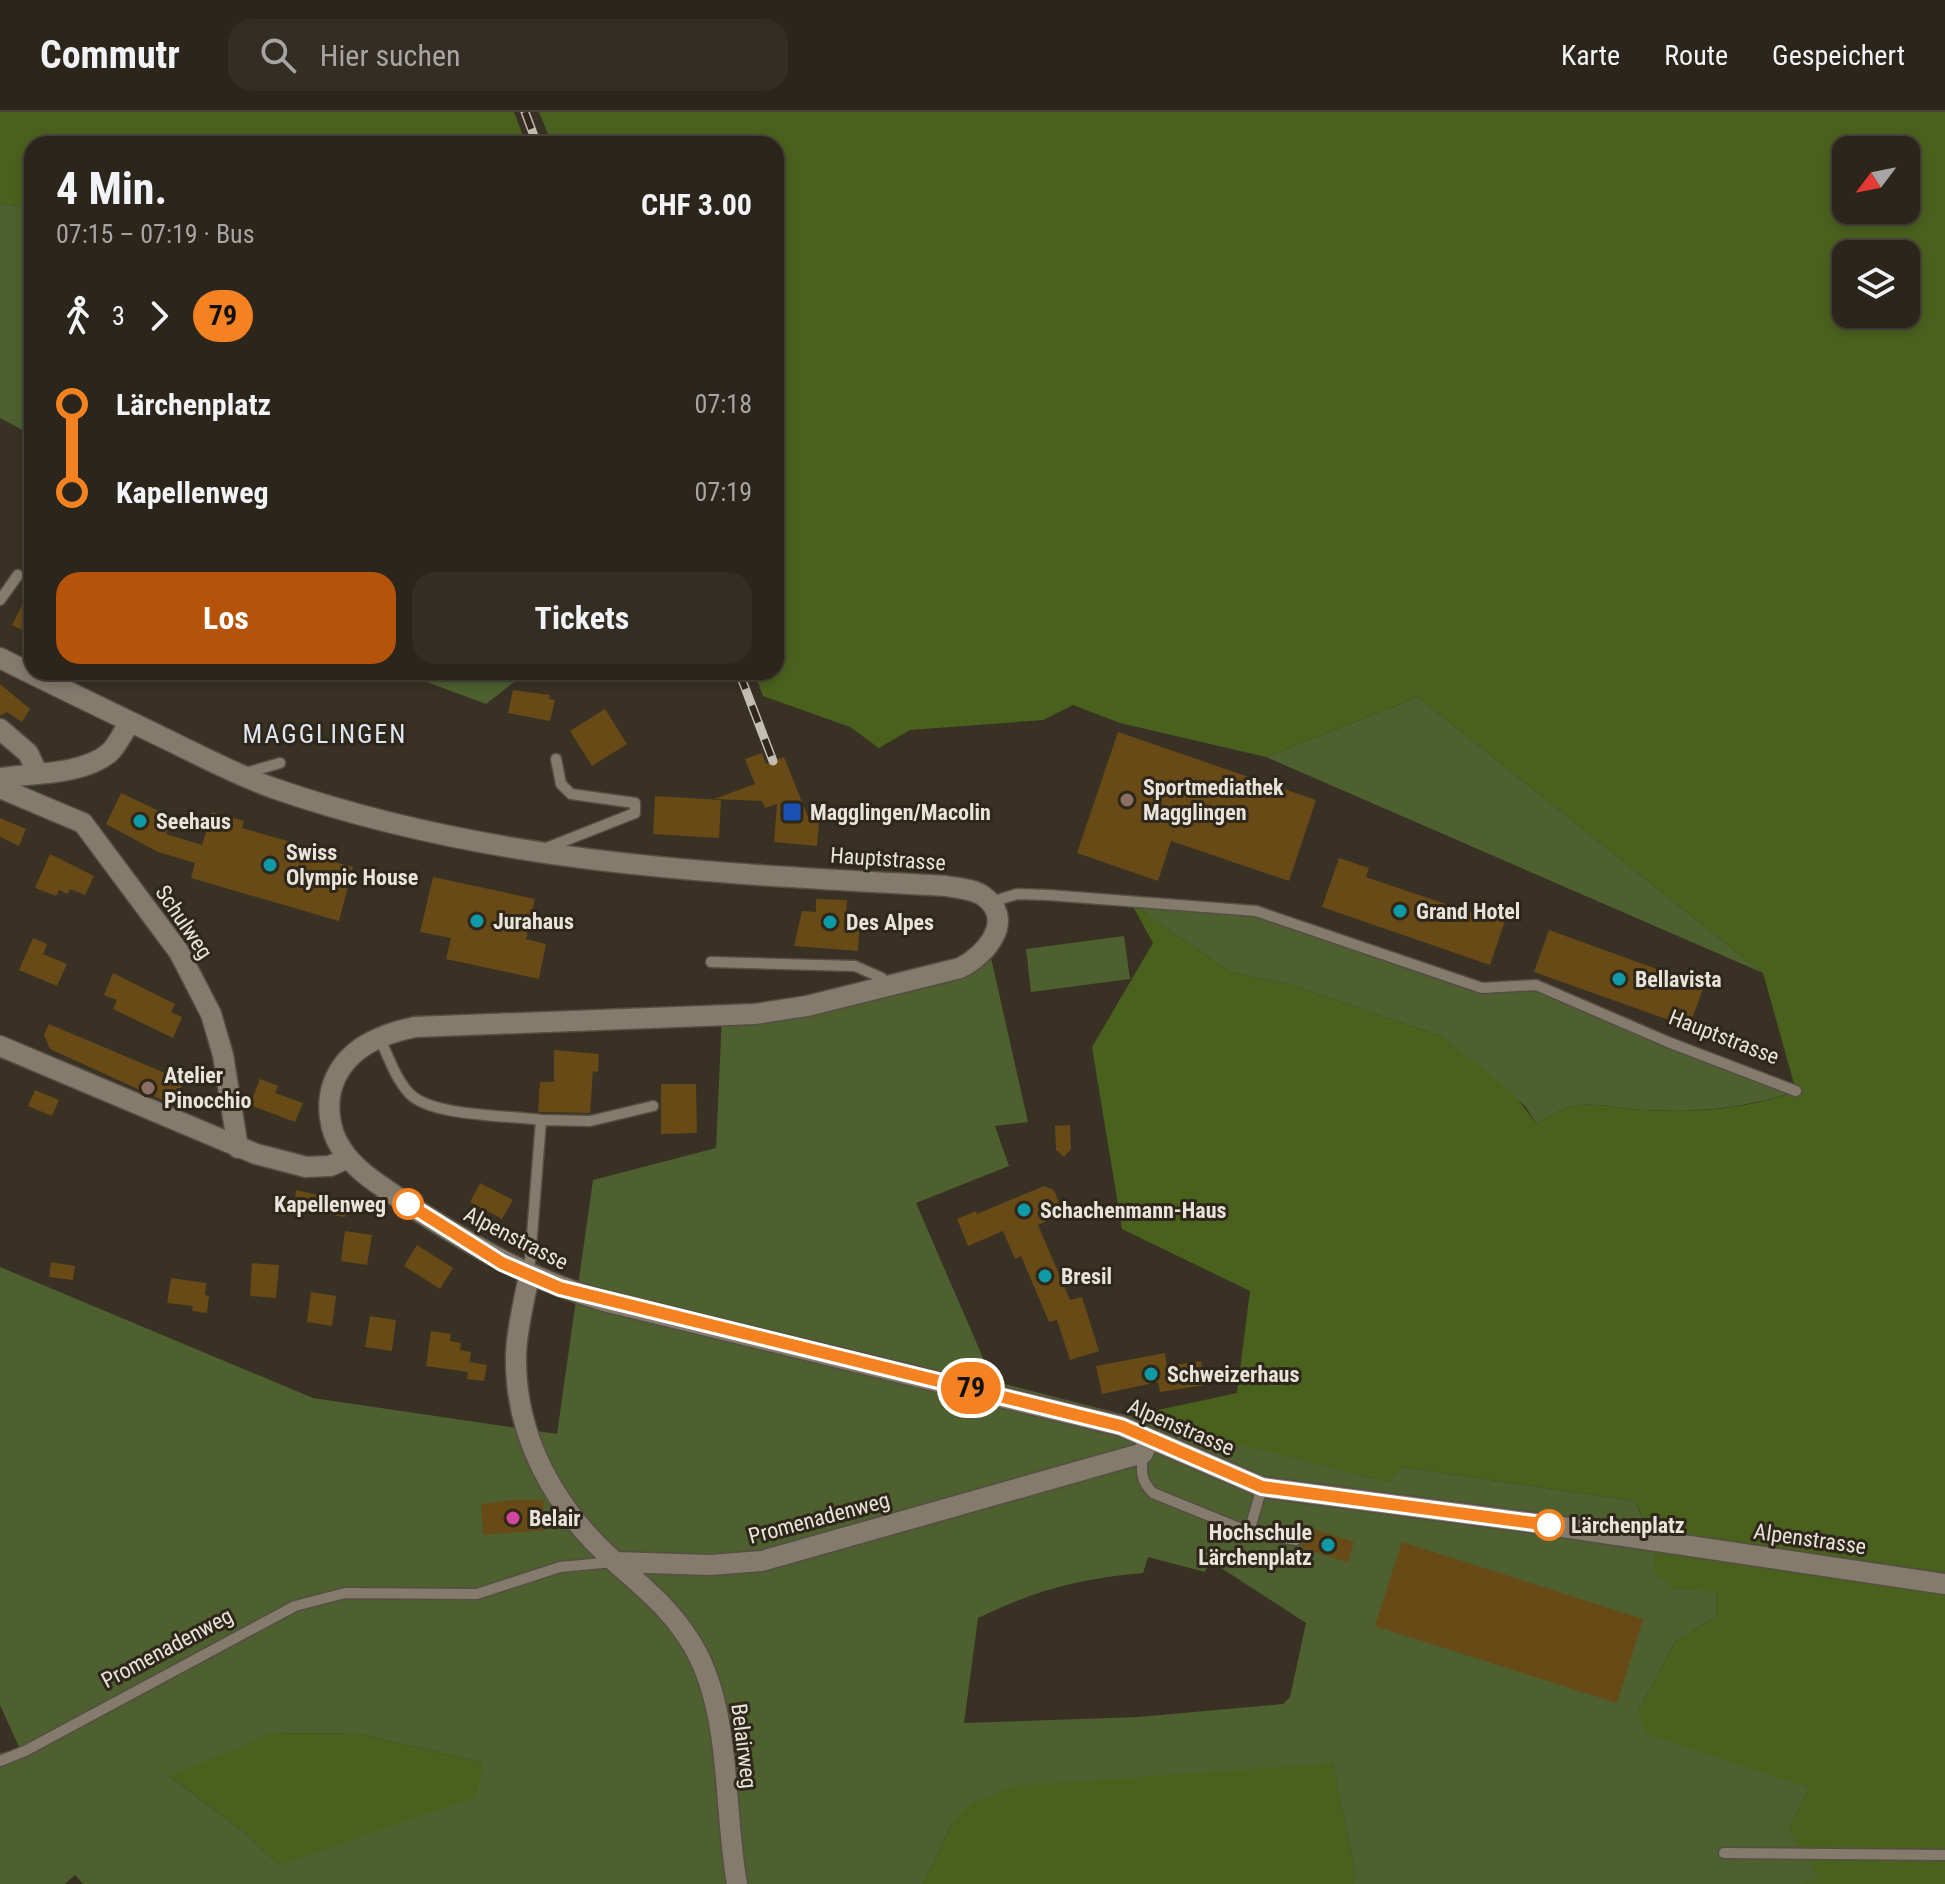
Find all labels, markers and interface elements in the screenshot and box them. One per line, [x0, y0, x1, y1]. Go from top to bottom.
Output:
search box [228, 19, 788, 91]
text: Commutr [40, 33, 180, 77]
icon: search [256, 33, 300, 77]
text: Hier suchen [320, 38, 461, 73]
text: Karte [1561, 39, 1620, 72]
text: Route [1664, 39, 1728, 72]
text: Gespeichert [1772, 39, 1905, 72]
north arrow [1832, 136, 1920, 224]
map controls [1832, 136, 1920, 328]
text: 4 Min. [56, 163, 167, 215]
text: CHF 3.00 [641, 187, 752, 222]
text: 07:15 – 07:19 · Bus [56, 219, 255, 249]
button: layers [1832, 240, 1920, 328]
icon: walk [56, 294, 100, 338]
icon: forward [137, 294, 181, 338]
text: 79 [209, 299, 237, 332]
text: 3 [112, 301, 125, 331]
text: Lärchenplatz [116, 387, 271, 422]
text: 07:18 [695, 389, 752, 419]
text: Kapellenweg [116, 475, 269, 510]
text: 07:19 [695, 477, 752, 507]
button: Los [56, 572, 396, 664]
button: Tickets [412, 572, 752, 664]
district label: MAGGLINGEN [243, 719, 407, 749]
place label: Sportmediathek Magglingen [1143, 775, 1284, 825]
marker: Sportmediathek Magglingen [1118, 791, 1136, 809]
place label: Magglingen/Macolin [810, 800, 991, 825]
marker: Magglingen/Macolin [781, 801, 803, 823]
place label: Seehaus [156, 809, 231, 834]
marker: Seehaus [131, 812, 149, 830]
place label: Swiss Olympic House [286, 840, 418, 890]
street label: Hauptstrasse [829, 842, 947, 876]
marker: Swiss Olympic House [261, 856, 279, 874]
street label: Schulweg [150, 880, 218, 964]
place label: Grand Hotel [1416, 899, 1520, 924]
marker: Grand Hotel [1391, 902, 1409, 920]
place label: Jurahaus [493, 909, 574, 934]
place label: Des Alpes [846, 910, 934, 935]
marker: Jurahaus [468, 912, 486, 930]
marker: Des Alpes [821, 913, 839, 931]
place label: Bellavista [1635, 967, 1722, 992]
marker: Bellavista [1610, 970, 1628, 988]
street label: Hauptstrasse [1665, 1005, 1783, 1069]
place label: Atelier Pinocchio [164, 1063, 251, 1113]
marker: Atelier Pinocchio [139, 1079, 157, 1097]
marker: Kapellenweg [393, 1189, 423, 1219]
place label: Kapellenweg [274, 1192, 386, 1217]
place label: Schachenmann-Haus [1040, 1198, 1226, 1223]
street label: Alpenstrasse [460, 1201, 572, 1275]
marker: Schachenmann-Haus [1015, 1201, 1033, 1219]
place label: Bresil [1061, 1264, 1112, 1289]
marker: Bresil [1036, 1267, 1054, 1285]
line badge: 79 [935, 1362, 1007, 1414]
place label: Schweizerhaus [1167, 1362, 1299, 1387]
marker: Schweizerhaus [1142, 1365, 1160, 1383]
text: 79 [957, 1371, 985, 1404]
street label: Alpenstrasse [1124, 1393, 1238, 1461]
street label: Promenadenweg [746, 1487, 892, 1549]
place label: Belair [529, 1506, 581, 1531]
marker: Belair [504, 1509, 522, 1527]
marker: Lärchenplatz [1534, 1510, 1564, 1540]
place label: Lärchenplatz [1571, 1513, 1685, 1538]
street label: Alpenstrasse [1752, 1519, 1868, 1559]
place label: Hochschule Lärchenplatz [1198, 1520, 1312, 1570]
marker: Hochschule Lärchenplatz [1319, 1536, 1337, 1554]
street label: Promenadenweg [97, 1603, 237, 1693]
street label: Belairweg [726, 1702, 762, 1790]

